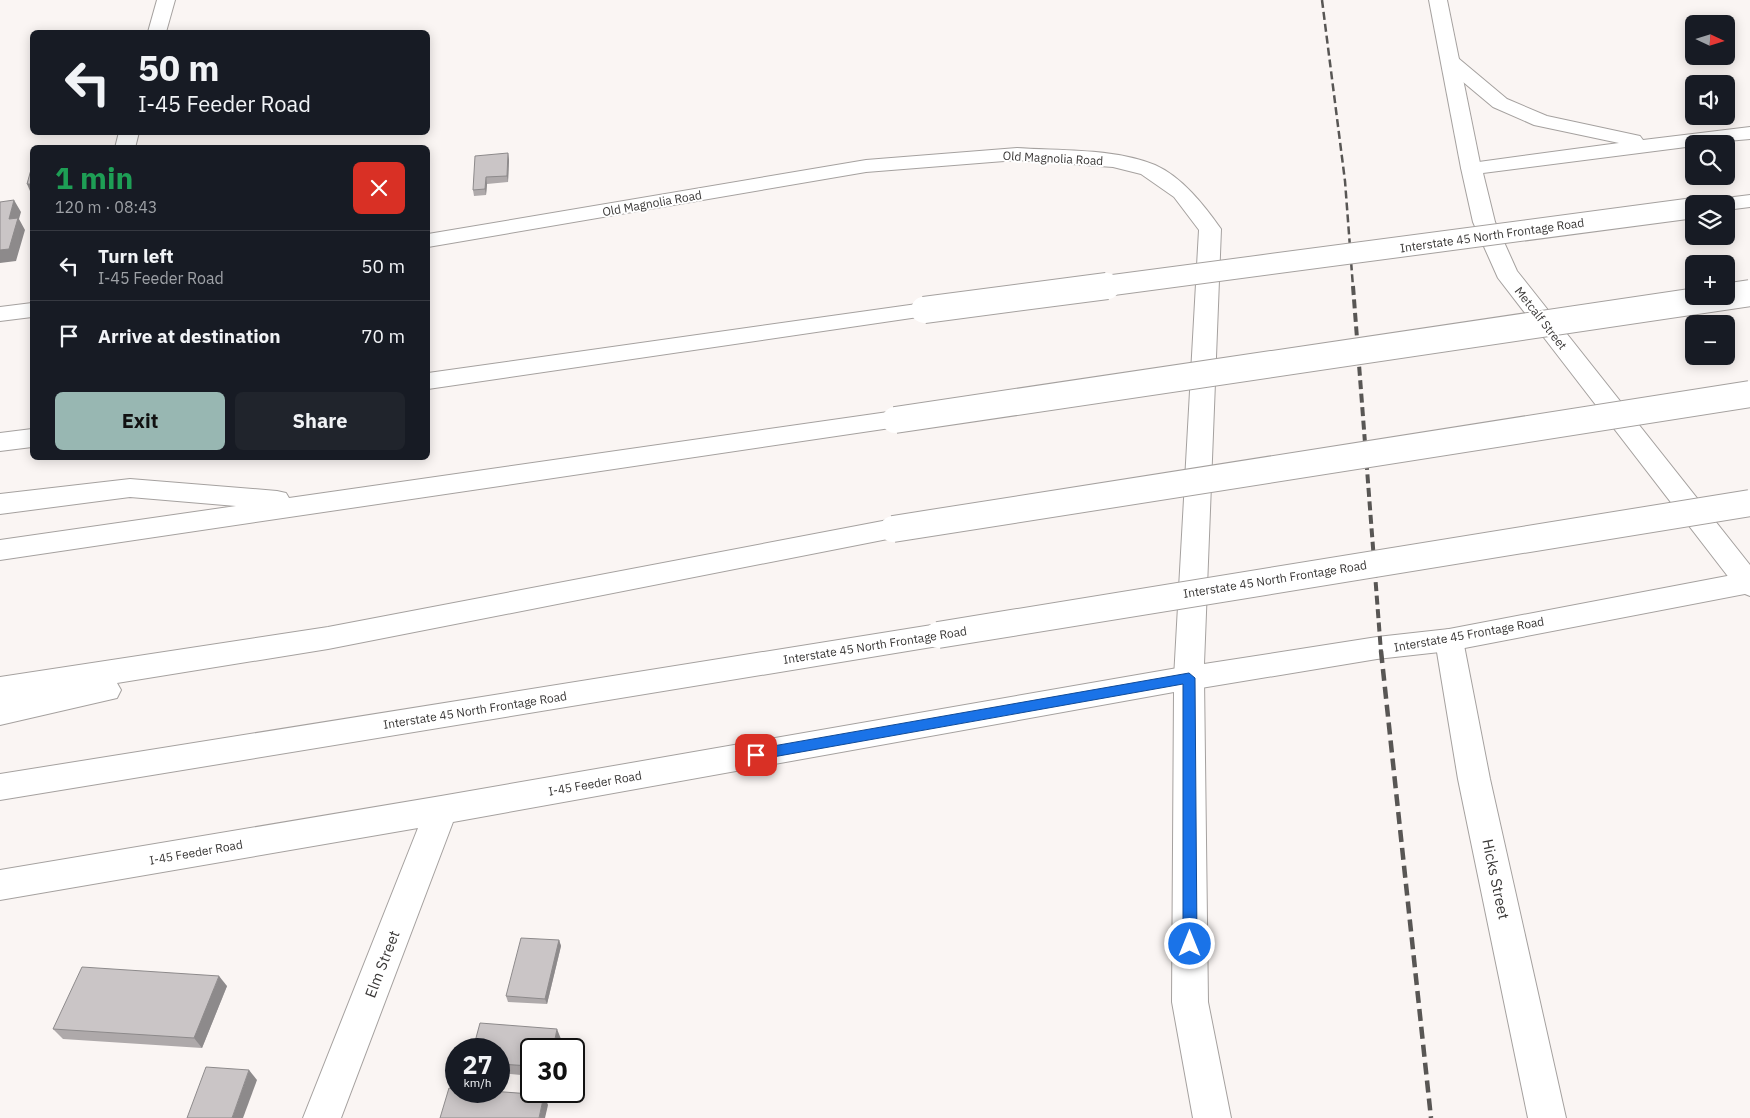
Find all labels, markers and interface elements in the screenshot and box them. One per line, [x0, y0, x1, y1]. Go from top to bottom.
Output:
north arrow [1685, 15, 1735, 65]
map controls [1685, 15, 1735, 365]
text: 50 m [138, 45, 220, 91]
icon: left [55, 50, 120, 115]
button: sound [1685, 75, 1735, 125]
text: I-45 Feeder Road [138, 89, 311, 118]
button: search [1685, 135, 1735, 185]
street label: Old Magnolia Road [1002, 148, 1104, 168]
text: 1 min [55, 158, 133, 197]
button: close [353, 162, 405, 214]
street label: Old Magnolia Road [601, 187, 703, 219]
button: layers [1685, 195, 1735, 245]
text: 120 m · 08:43 [55, 197, 157, 217]
street label: Interstate 45 North Frontage Road [1399, 215, 1585, 255]
text: Turn left [98, 244, 174, 268]
icon: left [55, 252, 83, 280]
text: 50 m [361, 254, 405, 278]
button: + [1685, 255, 1735, 305]
text: I-45 Feeder Road [98, 268, 224, 288]
street label: Metcalf Street [1512, 283, 1570, 353]
button: − [1685, 315, 1735, 365]
icon: arrive [55, 322, 83, 350]
text: Arrive at destination [98, 324, 281, 348]
text: 70 m [361, 324, 405, 348]
button: Exit [55, 392, 225, 450]
button: Share [235, 392, 405, 450]
street label: Interstate 45 North Frontage Road [1182, 557, 1368, 601]
street label: Interstate 45 Frontage Road [1393, 613, 1545, 655]
street label: Interstate 45 North Frontage Road [782, 623, 968, 667]
street label: Interstate 45 North Frontage Road [382, 688, 568, 732]
pin [735, 734, 777, 776]
icon: arrive [742, 741, 770, 769]
street label: I-45 Feeder Road [547, 767, 643, 799]
street label: I-45 Feeder Road [148, 836, 244, 868]
street label: Hicks Street [1478, 837, 1514, 921]
position arrow [1163, 917, 1215, 969]
street label: Elm Street [360, 928, 404, 1000]
speed limit sign: 30 [520, 1038, 585, 1103]
text: 27 [462, 1048, 493, 1081]
text: km/h [463, 1075, 492, 1090]

